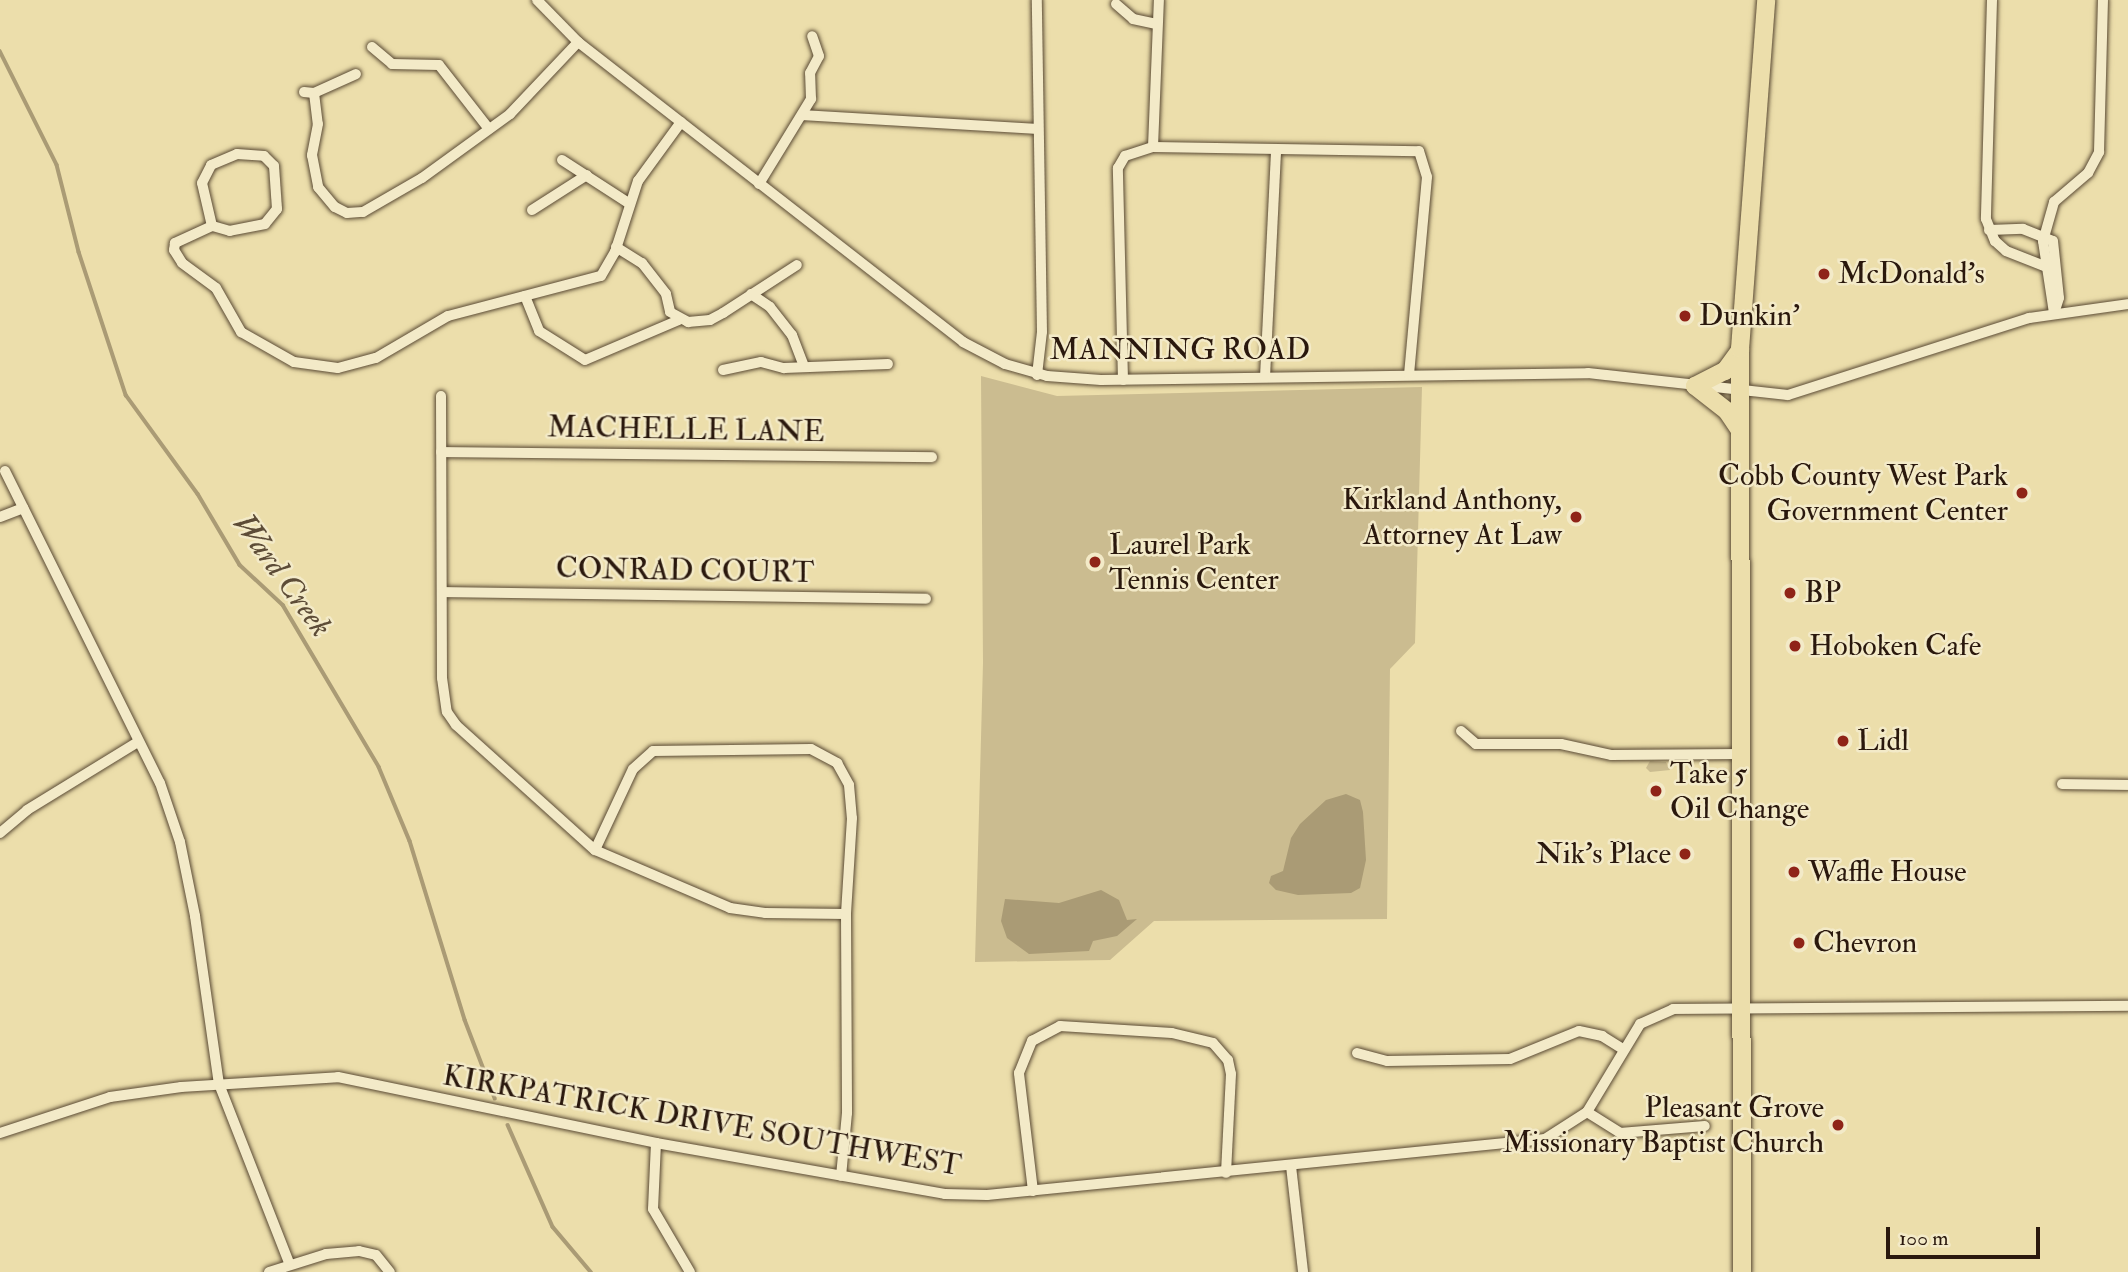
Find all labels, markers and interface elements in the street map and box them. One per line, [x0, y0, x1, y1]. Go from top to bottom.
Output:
place label: McDonald's [1838, 256, 1985, 292]
marker: McDonald's [1816, 266, 1832, 282]
place label: Dunkin' [1699, 298, 1800, 334]
marker: Dunkin' [1677, 308, 1693, 324]
street label: MANNING ROAD [1050, 332, 1310, 368]
street label: MACHELLE LANE [547, 410, 825, 450]
place label: Cobb County West Park Government Center [1718, 458, 2008, 528]
place label: Kirkland Anthony, Attorney At Law [1342, 482, 1562, 552]
marker: Cobb County West Park Government Center [2014, 485, 2030, 501]
water label: Ward Creek [224, 506, 340, 644]
marker: Kirkland Anthony, Attorney At Law [1568, 509, 1584, 525]
place label: Laurel Park Tennis Center [1109, 527, 1279, 598]
street label: CONRAD COURT [555, 551, 815, 591]
marker: Laurel Park Tennis Center [1087, 554, 1103, 570]
place label: BP [1804, 575, 1841, 611]
marker: BP [1782, 585, 1798, 601]
place label: Hoboken Cafe [1809, 628, 1981, 664]
marker: Hoboken Cafe [1787, 638, 1803, 654]
place label: Lidl [1857, 723, 1909, 759]
marker: Lidl [1835, 733, 1851, 749]
place label: Take 5 Oil Change [1670, 756, 1809, 826]
marker: Take 5 Oil Change [1648, 783, 1664, 799]
place label: Nik's Place [1536, 836, 1671, 872]
marker: Nik's Place [1677, 846, 1693, 862]
place label: Waffle House [1808, 854, 1967, 890]
marker: Waffle House [1786, 864, 1802, 880]
place label: Chevron [1813, 925, 1917, 961]
marker: Chevron [1791, 935, 1807, 951]
street label: KIRKPATRICK DRIVE SOUTHWEST [440, 1058, 964, 1184]
place label: Pleasant Grove Missionary Baptist Church [1503, 1090, 1824, 1160]
marker: Pleasant Grove Missionary Baptist Church [1830, 1117, 1846, 1133]
scale bar [1890, 1212, 2044, 1256]
text: 100 m [1899, 1225, 1949, 1252]

